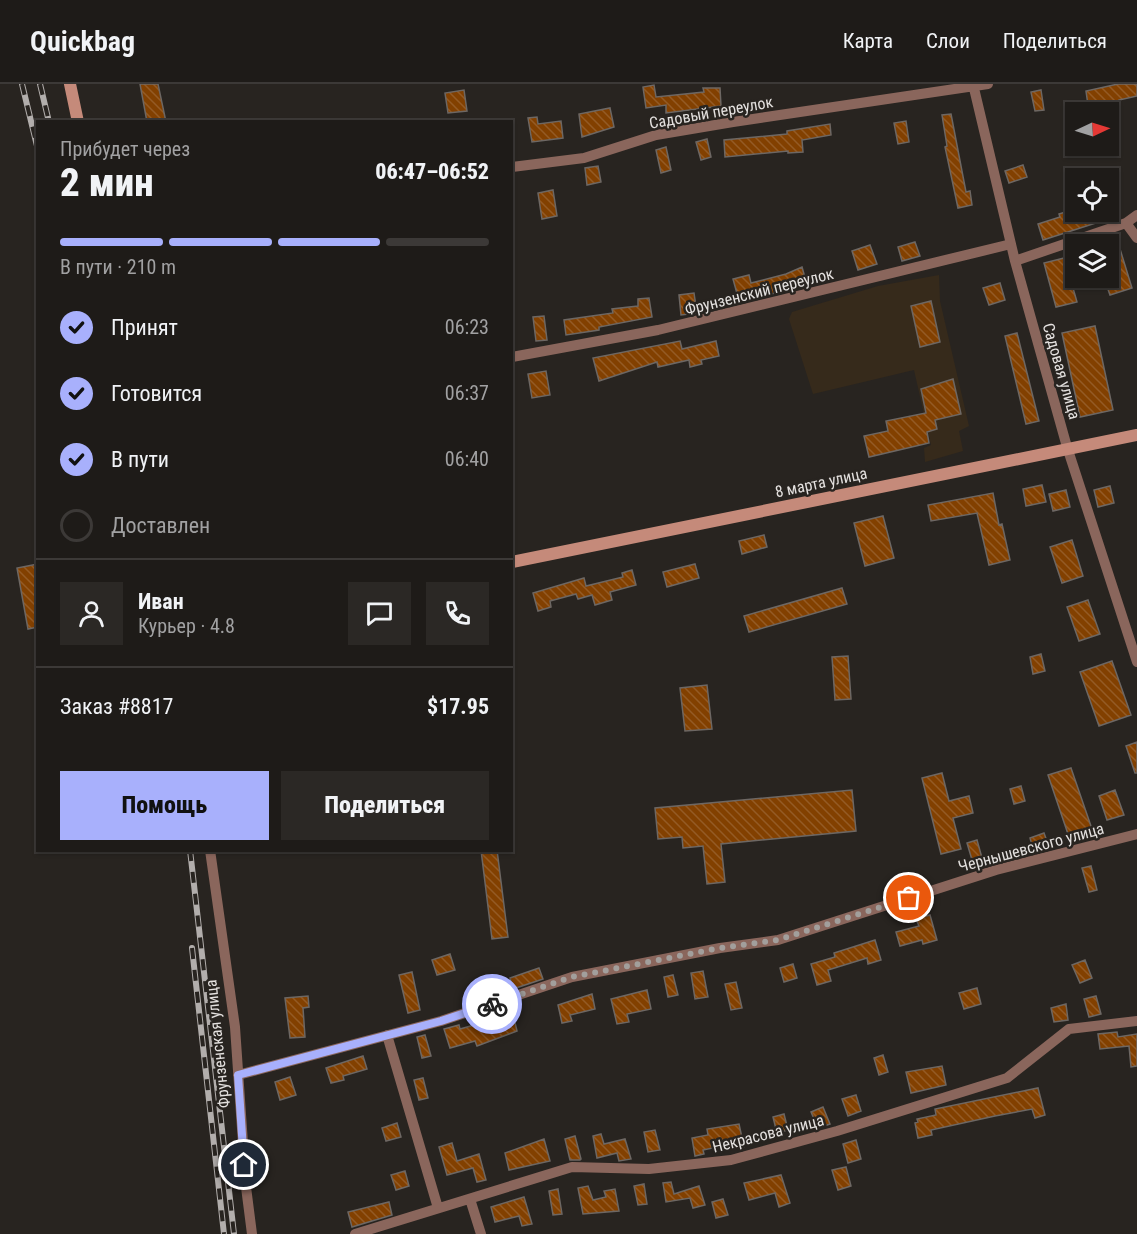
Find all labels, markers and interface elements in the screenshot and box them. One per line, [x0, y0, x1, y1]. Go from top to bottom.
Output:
text: Quickbag [30, 25, 135, 58]
text: Карта [843, 29, 893, 53]
text: Слои [926, 29, 970, 53]
text: Поделиться [1003, 29, 1107, 53]
street label: Садовый переулок [648, 92, 775, 133]
north arrow [1065, 102, 1119, 156]
map controls [1065, 102, 1119, 288]
text: Прибудет через [60, 137, 190, 161]
text: 06:47–06:52 [375, 159, 489, 184]
text: 2 мин [60, 160, 154, 206]
button: locate [1065, 168, 1119, 222]
button: layers [1065, 234, 1119, 288]
text: В пути · 210 m [60, 255, 176, 279]
street label: Фрунзенский переулок [683, 264, 836, 319]
icon: check [60, 311, 93, 344]
text: Принят [111, 315, 178, 340]
text: 06:23 [445, 315, 489, 339]
street label: Садовая улица [1039, 321, 1084, 421]
icon: check [60, 377, 93, 410]
text: Готовится [111, 381, 202, 406]
text: 06:37 [445, 381, 489, 405]
icon: check [60, 443, 93, 476]
text: В пути [111, 447, 169, 472]
text: 06:40 [445, 447, 489, 471]
street label: 8 марта улица [773, 463, 869, 502]
text: Доставлен [111, 513, 210, 538]
button: person [60, 582, 123, 645]
button: chat [348, 582, 411, 645]
button: phone [426, 582, 489, 645]
text: Иван [138, 589, 184, 614]
text: Курьер · 4.8 [138, 614, 235, 638]
text: Заказ #8817 [60, 694, 173, 719]
text: $17.95 [427, 694, 489, 719]
button: Помощь [60, 771, 269, 840]
button: Поделиться [281, 771, 489, 840]
street label: Чернышевского улица [956, 819, 1106, 876]
pin [883, 872, 934, 923]
icon: bag [892, 881, 925, 914]
courier [462, 974, 522, 1034]
street label: Фрунзенская улица [201, 979, 234, 1109]
icon: bike [476, 988, 509, 1021]
street label: Некрасова улица [710, 1110, 826, 1157]
pin [218, 1139, 269, 1190]
icon: home [227, 1148, 260, 1181]

